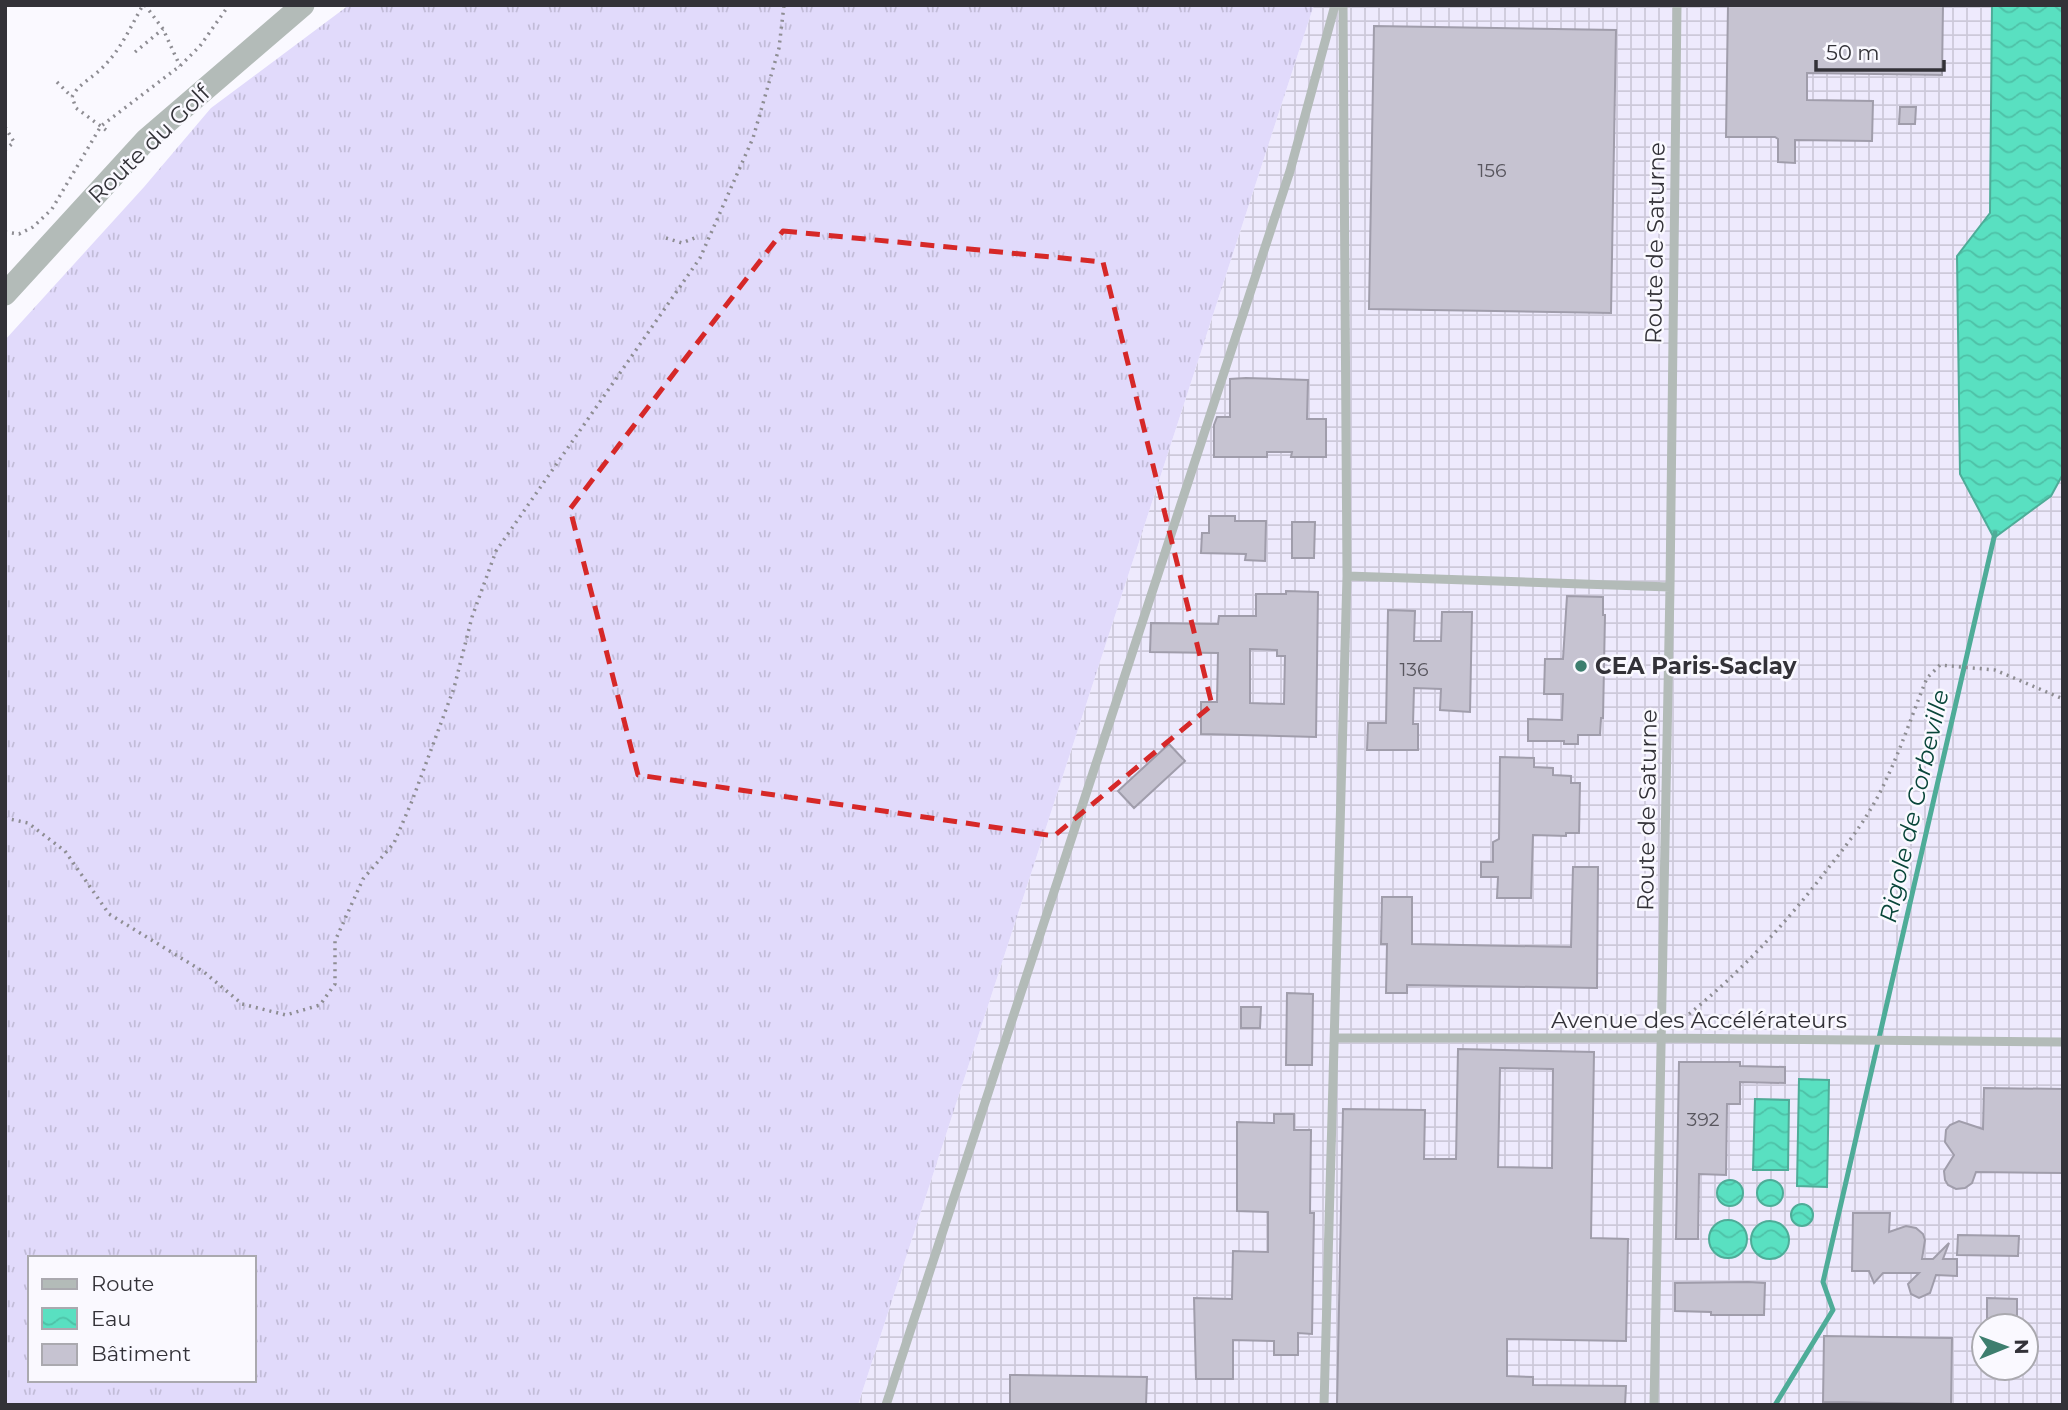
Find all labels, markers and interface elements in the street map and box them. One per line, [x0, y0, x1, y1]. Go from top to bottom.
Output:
scale bar [1816, 28, 1944, 72]
text: 50 m [1826, 40, 1880, 65]
street label: Route du Golf [82, 78, 217, 209]
street label: Route de Saturne [1639, 142, 1671, 344]
house number: 156 [1477, 159, 1507, 182]
place label: CEA Paris-Saclay [1595, 652, 1797, 680]
house number: 136 [1399, 658, 1429, 681]
marker: CEA Paris-Saclay [1573, 658, 1589, 674]
water label: Rigole de Corbeville [1873, 687, 1955, 925]
street label: Route de Saturne [1631, 709, 1663, 911]
street label: Avenue des Accélérateurs [1551, 1006, 1847, 1034]
house number: 392 [1686, 1108, 1720, 1131]
legend [28, 1256, 256, 1382]
text: Route [91, 1271, 154, 1296]
text: Eau [91, 1306, 131, 1331]
north arrow [1970, 1312, 2040, 1382]
text: N [2010, 1339, 2033, 1355]
text: Bâtiment [91, 1341, 191, 1366]

